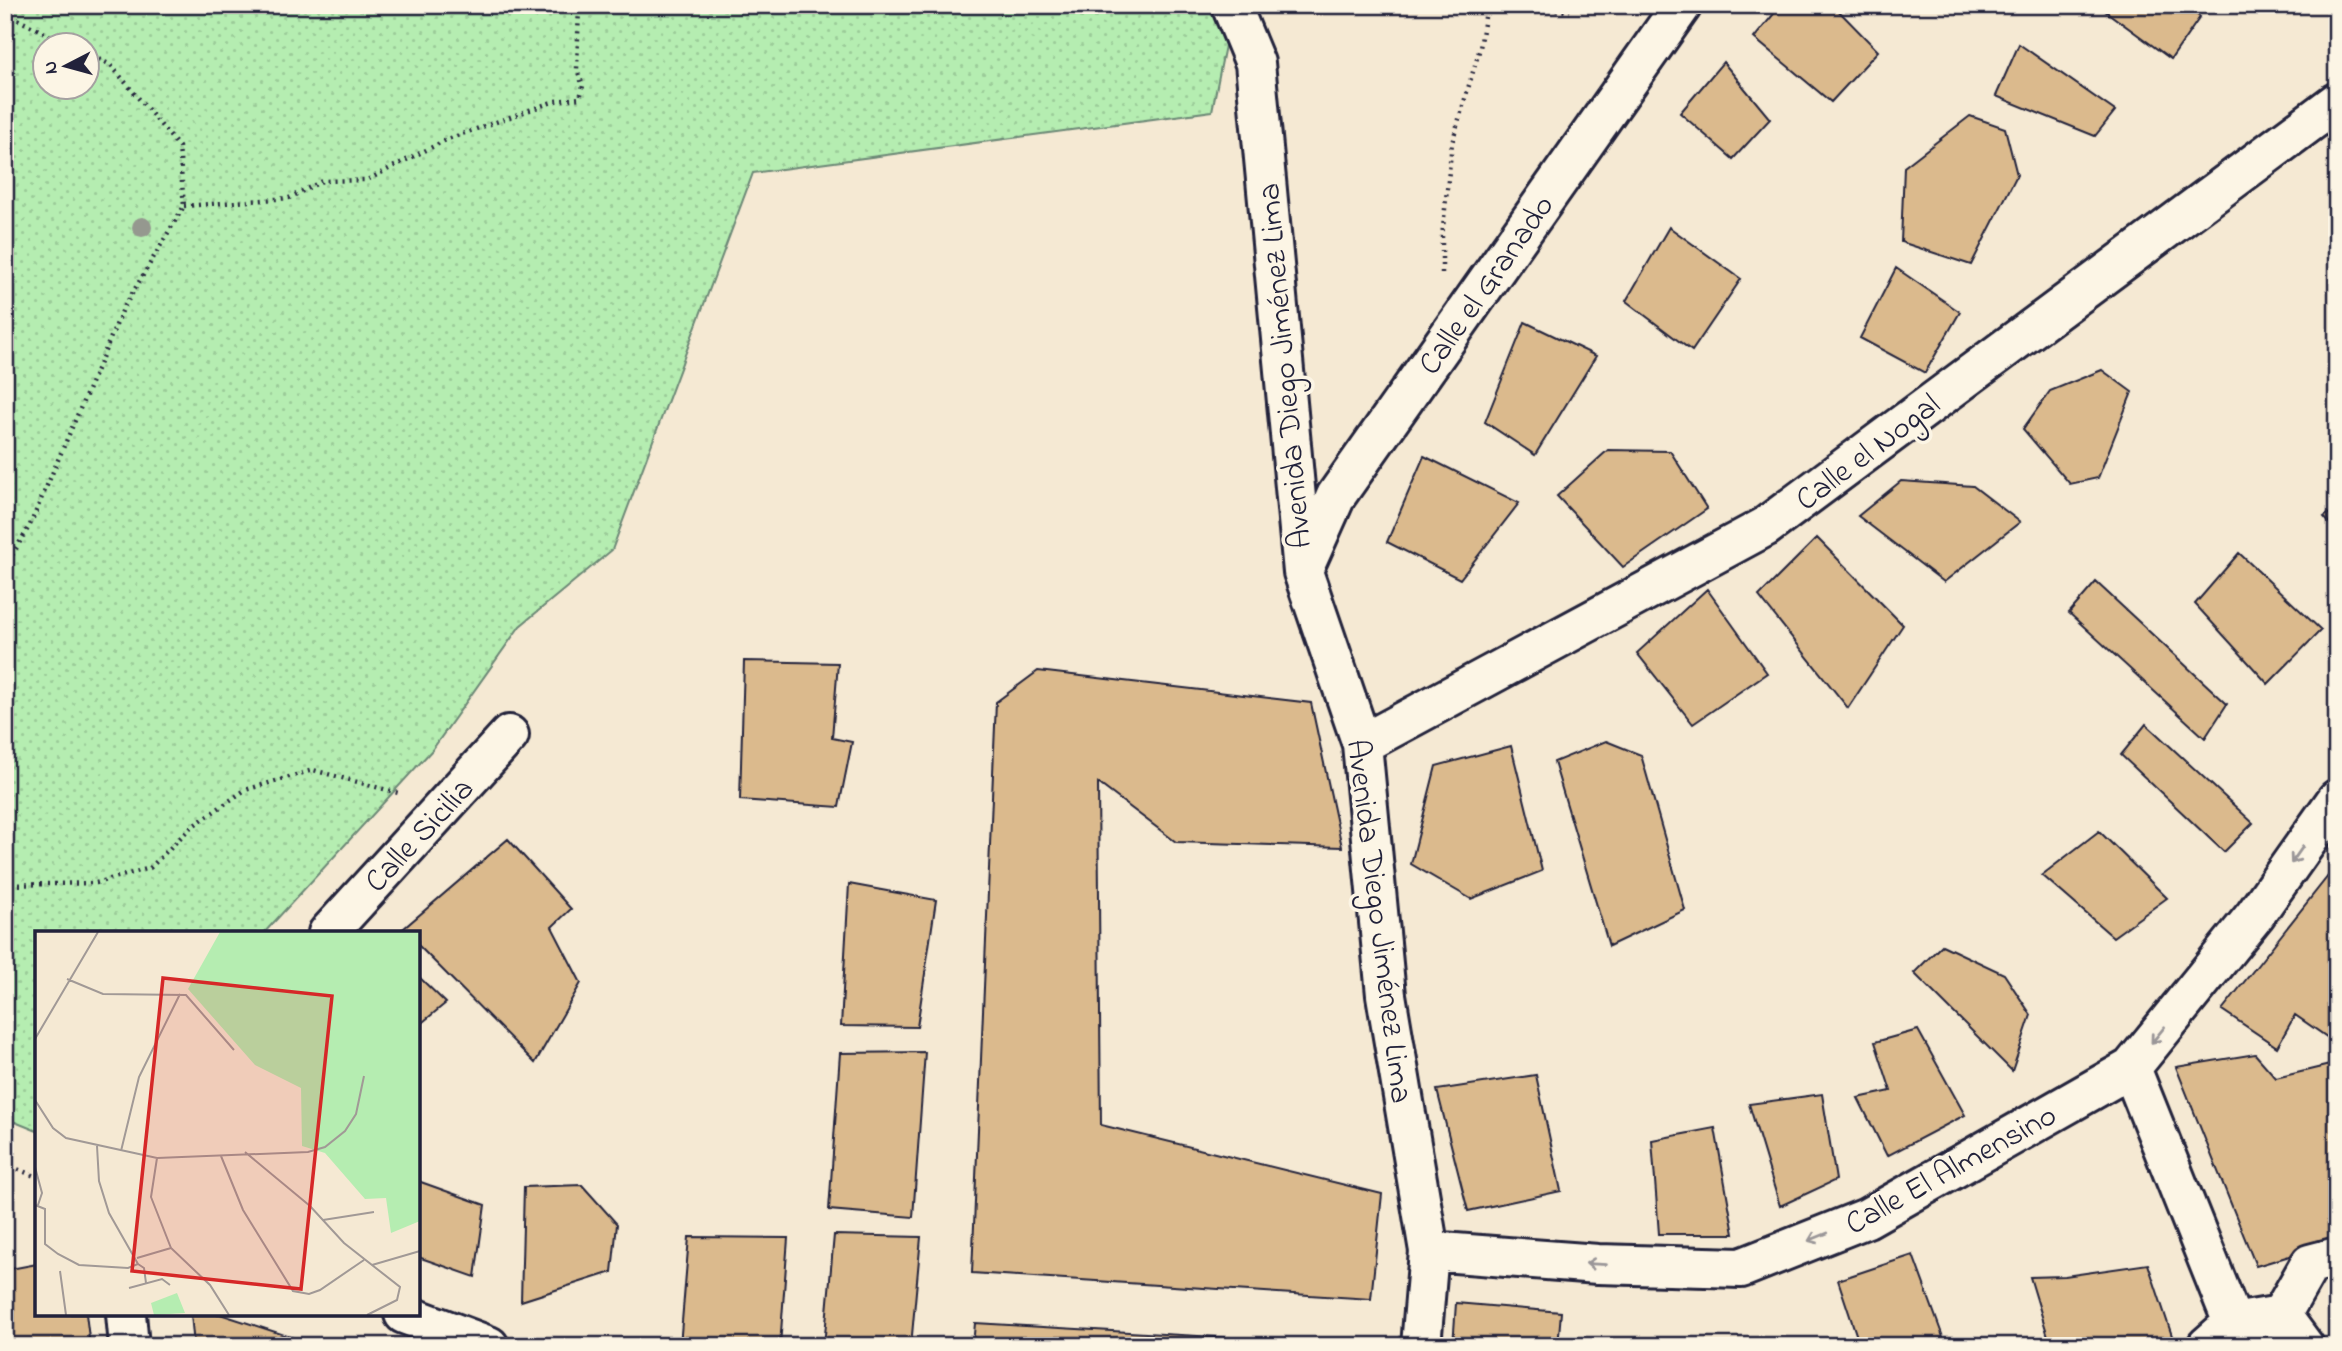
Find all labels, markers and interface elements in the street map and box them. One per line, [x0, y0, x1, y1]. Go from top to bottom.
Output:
north arrow [32, 32, 102, 102]
text: N [37, 60, 66, 75]
street label: Avenida Diego Jiménez Lima [1247, 181, 1326, 550]
street label: Calle el Granado [1408, 186, 1568, 386]
street label: Calle el Nogal [1787, 384, 1952, 524]
street label: Avenida Diego Jiménez Lima [1332, 737, 1423, 1106]
street label: Calle Sicilia [355, 768, 486, 905]
one-way arrow [2290, 845, 2305, 864]
inset map [35, 931, 420, 1316]
one-way arrow [2150, 1025, 2166, 1043]
street label: Calle El Almensino [1837, 1093, 2066, 1249]
one-way arrow [1808, 1232, 1829, 1245]
one-way arrow [1586, 1257, 1608, 1270]

